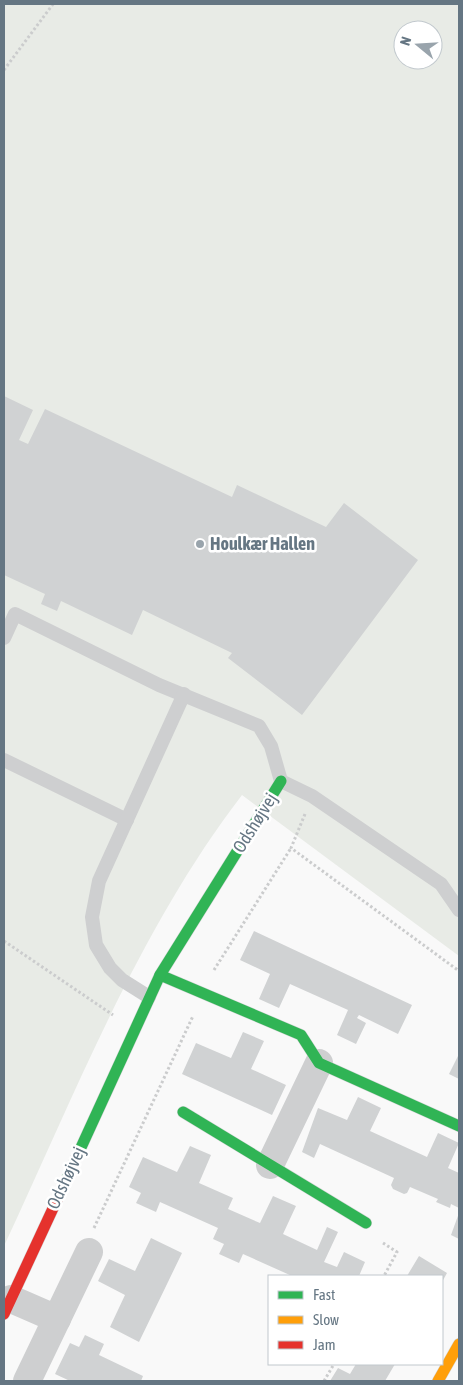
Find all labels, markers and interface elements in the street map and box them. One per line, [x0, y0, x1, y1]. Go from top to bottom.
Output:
north arrow [393, 20, 443, 70]
text: N [397, 35, 415, 47]
place label: Houlkær Hallen [210, 533, 315, 554]
marker: Houlkær Hallen [194, 538, 206, 550]
street label: Odshøjvej [228, 789, 281, 856]
street label: Odshøjvej [42, 1143, 89, 1212]
legend [268, 1275, 443, 1365]
text: Fast [313, 1286, 335, 1303]
text: Slow [313, 1311, 339, 1328]
text: Jam [313, 1336, 336, 1353]

